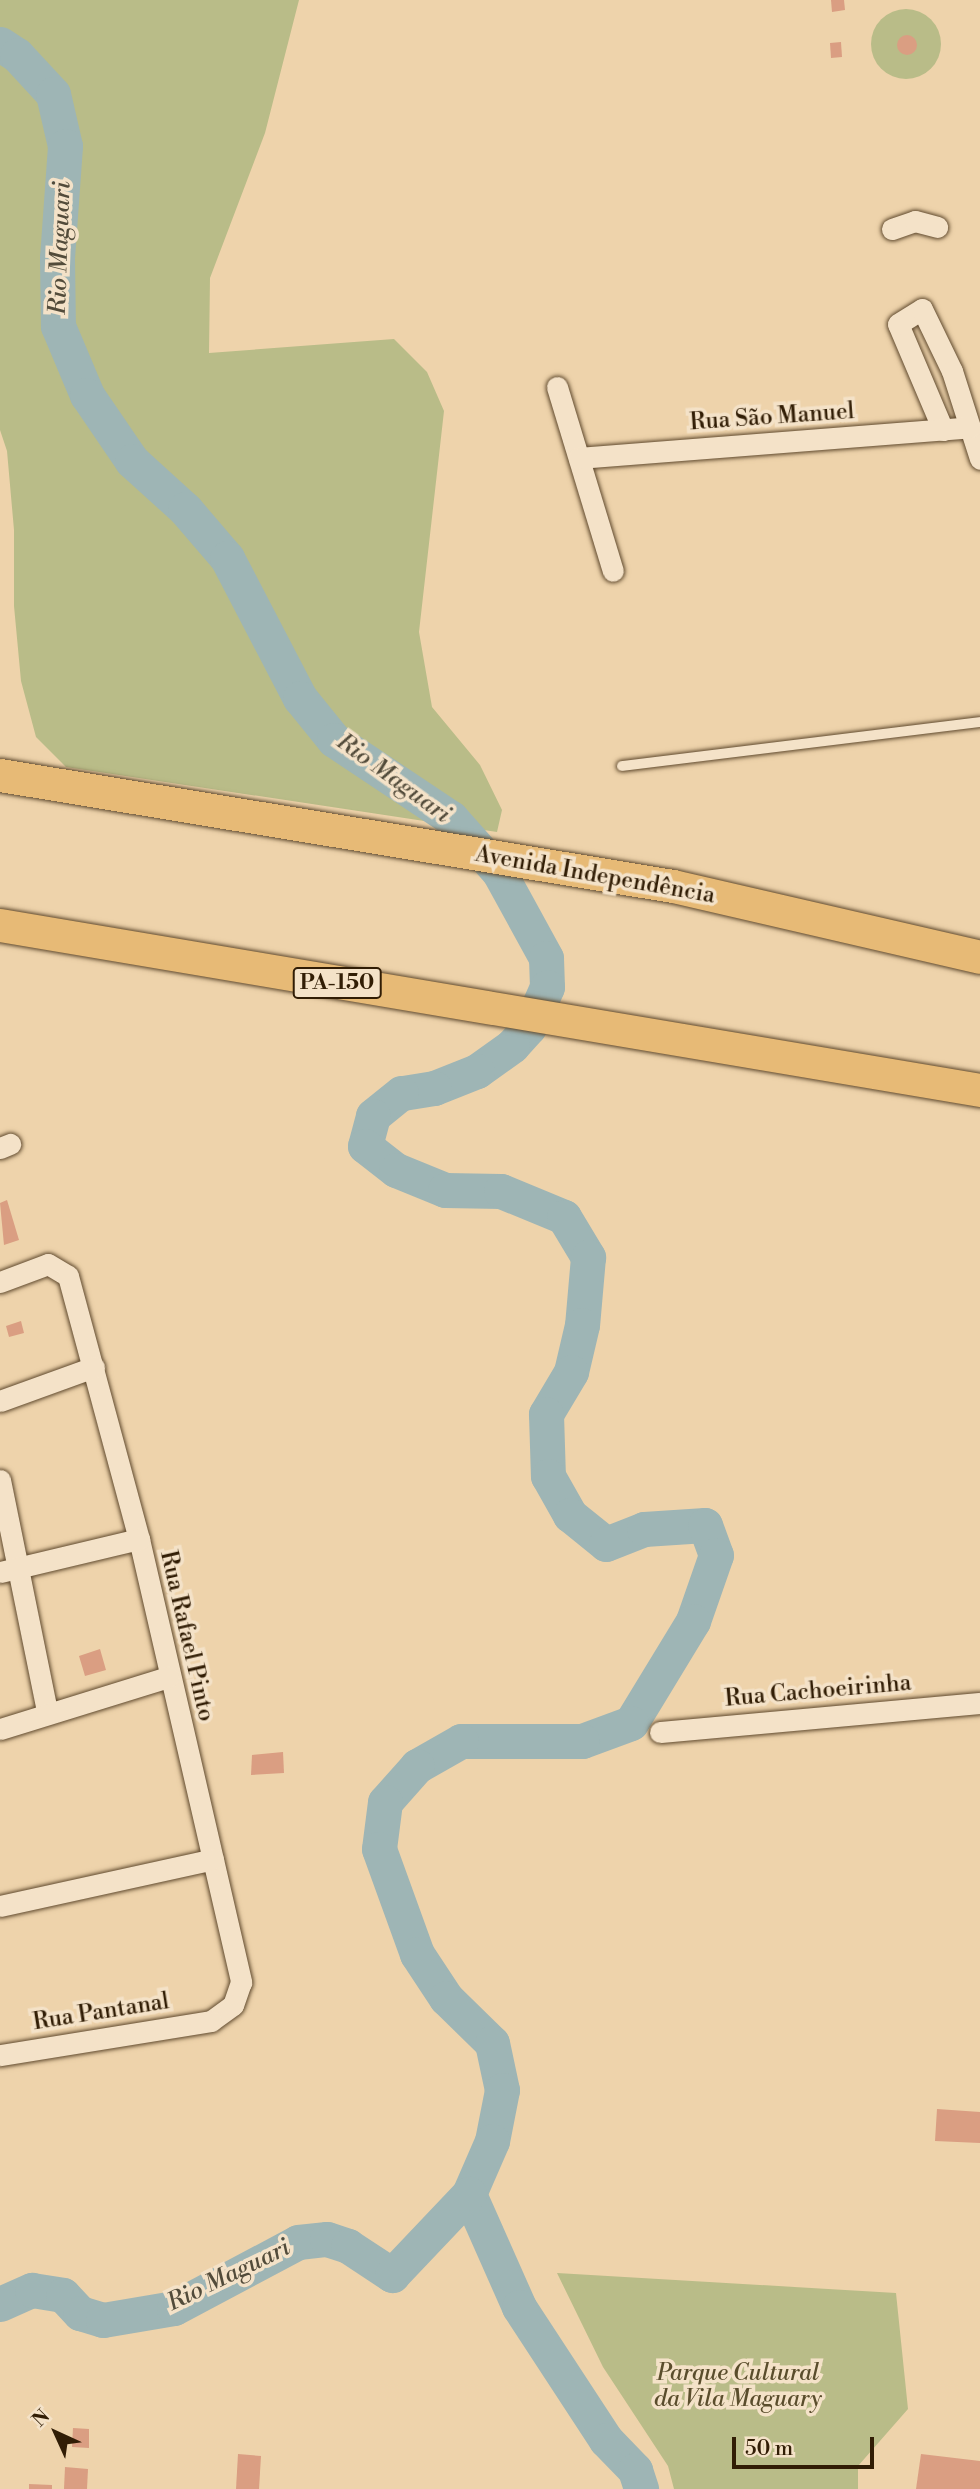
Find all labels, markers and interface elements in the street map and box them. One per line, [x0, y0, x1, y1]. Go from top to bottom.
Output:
water label: Rio Maguari [44, 181, 78, 315]
street label: Rua São Manuel [689, 397, 855, 437]
water label: Rio Maguari [330, 728, 456, 830]
street label: Avenida Independência [473, 840, 717, 910]
road number: PA-150 [292, 965, 382, 1000]
street label: Rua Rafael Pinto [154, 1548, 220, 1724]
street label: Rua Cachoeirinha [724, 1669, 912, 1713]
street label: Rua Pantanal [31, 1988, 171, 2036]
water label: Rio Maguari [163, 2234, 295, 2318]
park label: Parque Cultural da Vila Maguary [654, 2359, 822, 2413]
north arrow [21, 2398, 91, 2468]
text: N [27, 2404, 55, 2432]
scale bar [735, 2422, 877, 2466]
text: 50 m [745, 2436, 793, 2462]

